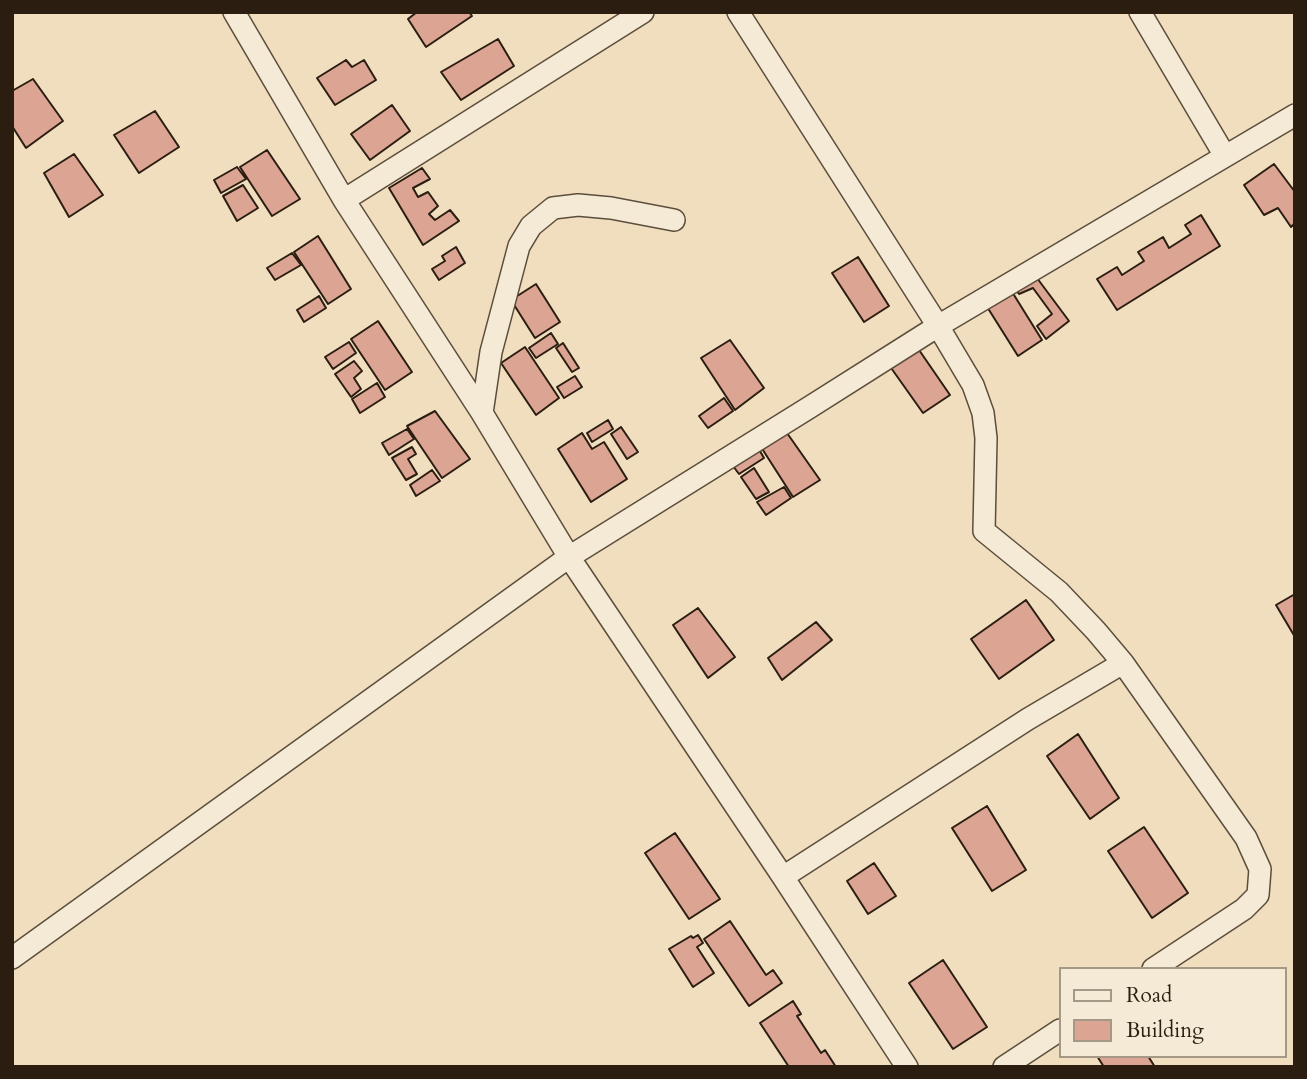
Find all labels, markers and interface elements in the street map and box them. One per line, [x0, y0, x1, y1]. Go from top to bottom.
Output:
legend [1058, 967, 1286, 1058]
text: Road [1126, 981, 1172, 1010]
text: Building [1126, 1016, 1204, 1045]

